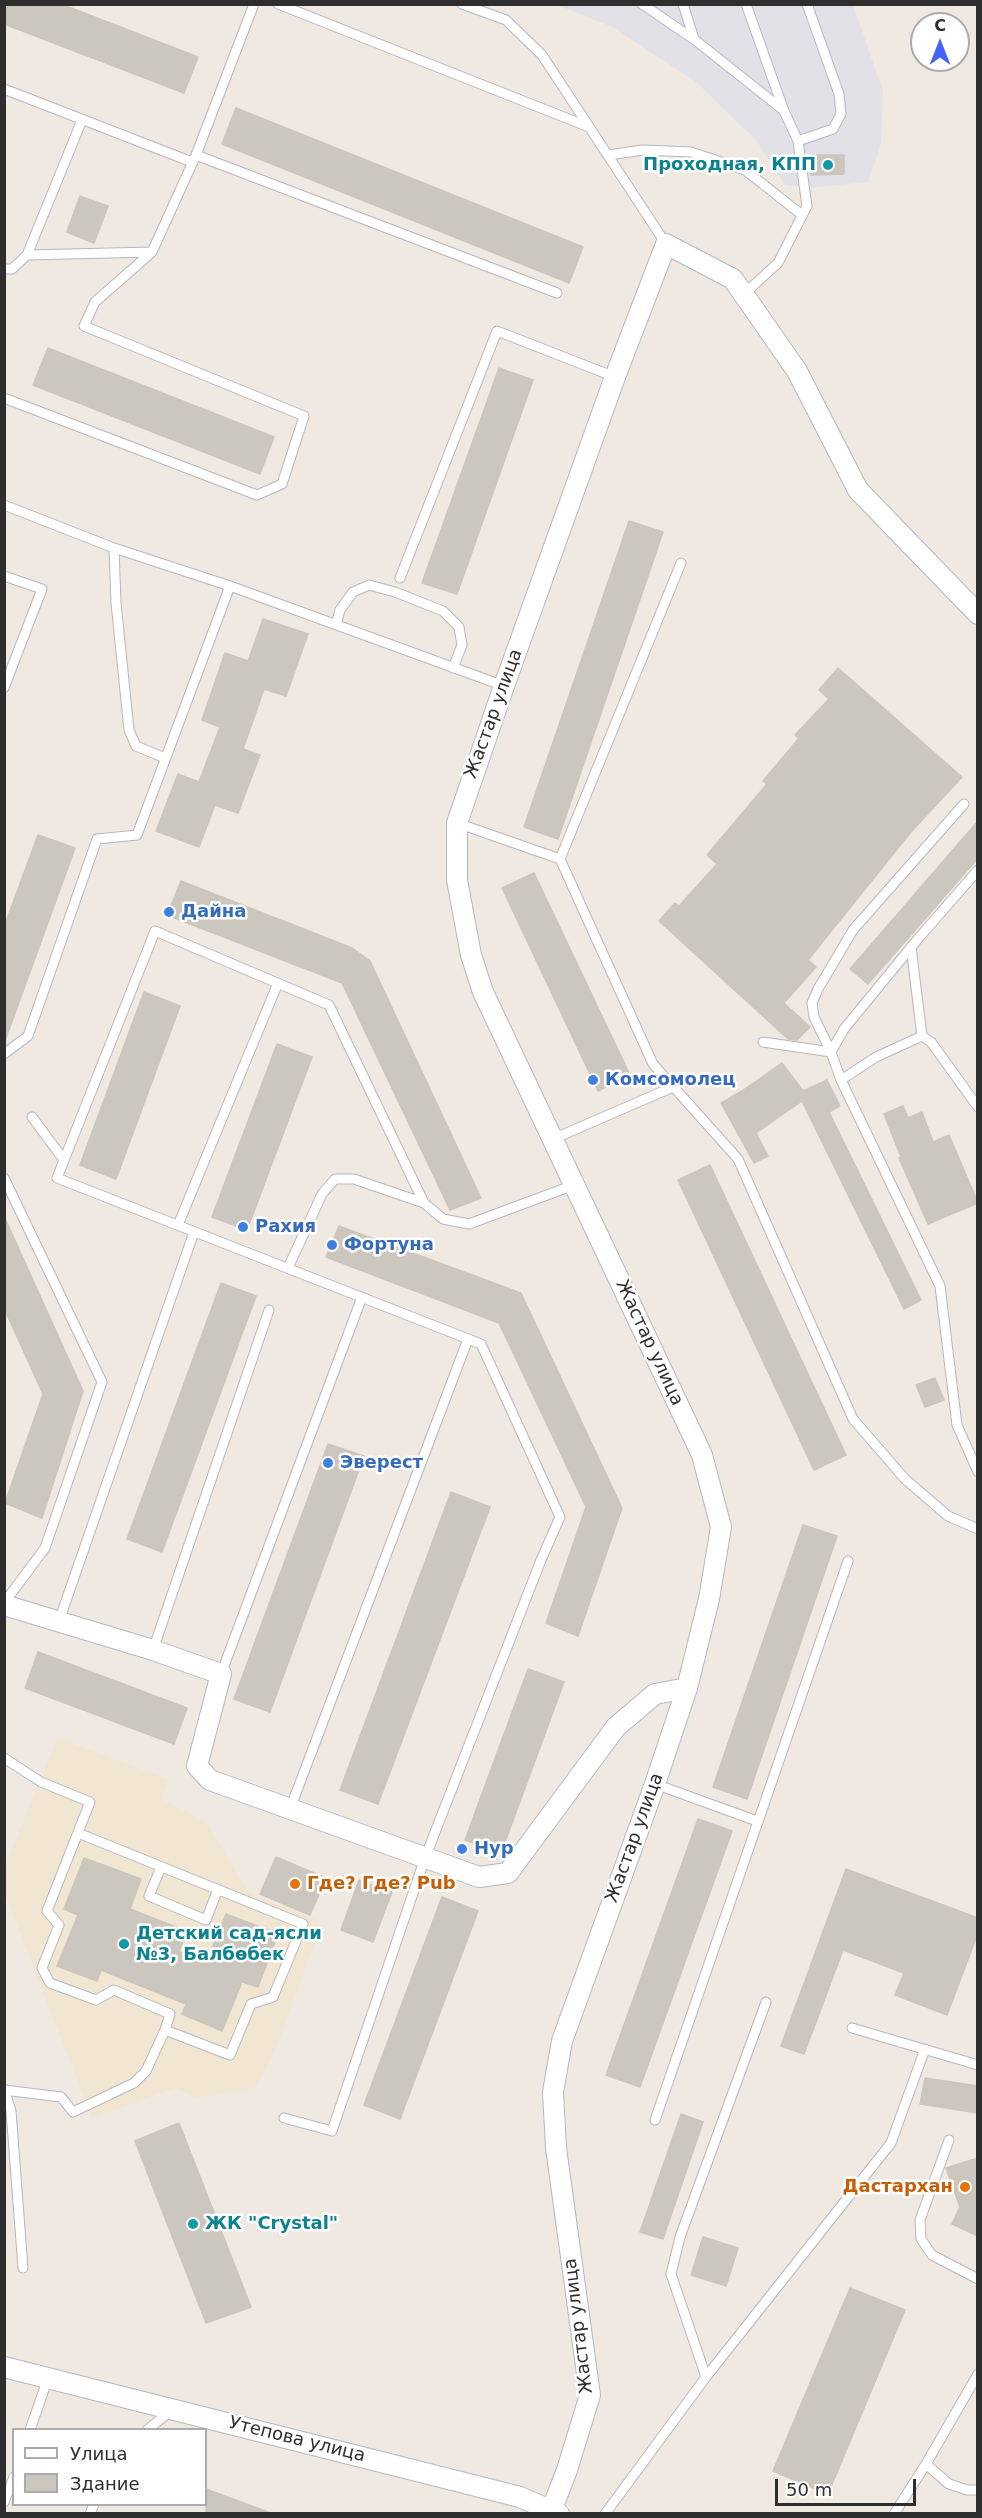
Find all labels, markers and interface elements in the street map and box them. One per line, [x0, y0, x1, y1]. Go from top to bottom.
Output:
north arrow [910, 12, 970, 72]
text: С [934, 16, 946, 35]
place label: Проходная, КПП [643, 154, 816, 176]
marker: Проходная, КПП [821, 158, 835, 172]
street label: Жастар улица [461, 646, 527, 782]
place label: Дайна [181, 901, 246, 923]
marker: Дайна [162, 905, 176, 919]
place label: Комсомолец [605, 1069, 736, 1091]
marker: Комсомолец [586, 1073, 600, 1087]
place label: Рахия [255, 1216, 316, 1238]
marker: Рахия [236, 1220, 250, 1234]
place label: Фортуна [344, 1234, 434, 1256]
marker: Фортуна [325, 1238, 339, 1252]
street label: Жастар улица [610, 1277, 688, 1409]
place label: Эверест [340, 1452, 423, 1474]
marker: Эверест [321, 1456, 335, 1470]
street label: Жастар улица [602, 1770, 668, 1906]
place label: Нур [474, 1838, 514, 1860]
marker: Нур [455, 1842, 469, 1856]
place label: Где? Где? Pub [307, 1873, 456, 1895]
marker: Где? Где? Pub [288, 1877, 302, 1891]
place label: Детский сад-ясли №3, Балбөбек [136, 1923, 322, 1966]
marker: Детский сад-ясли №3, Балбөбек [117, 1937, 131, 1951]
place label: Дастархан [842, 2176, 953, 2198]
marker: Дастархан [958, 2180, 972, 2194]
place label: ЖК "Crystal" [205, 2213, 338, 2235]
marker: ЖК "Crystal" [186, 2217, 200, 2231]
street label: Жастар улица [560, 2257, 598, 2395]
street label: Утепова улица [227, 2413, 367, 2467]
legend [12, 2428, 207, 2506]
text: Улица [70, 2443, 127, 2464]
scale bar [778, 2467, 919, 2505]
text: Здание [70, 2473, 140, 2494]
text: 50 m [786, 2479, 832, 2500]

